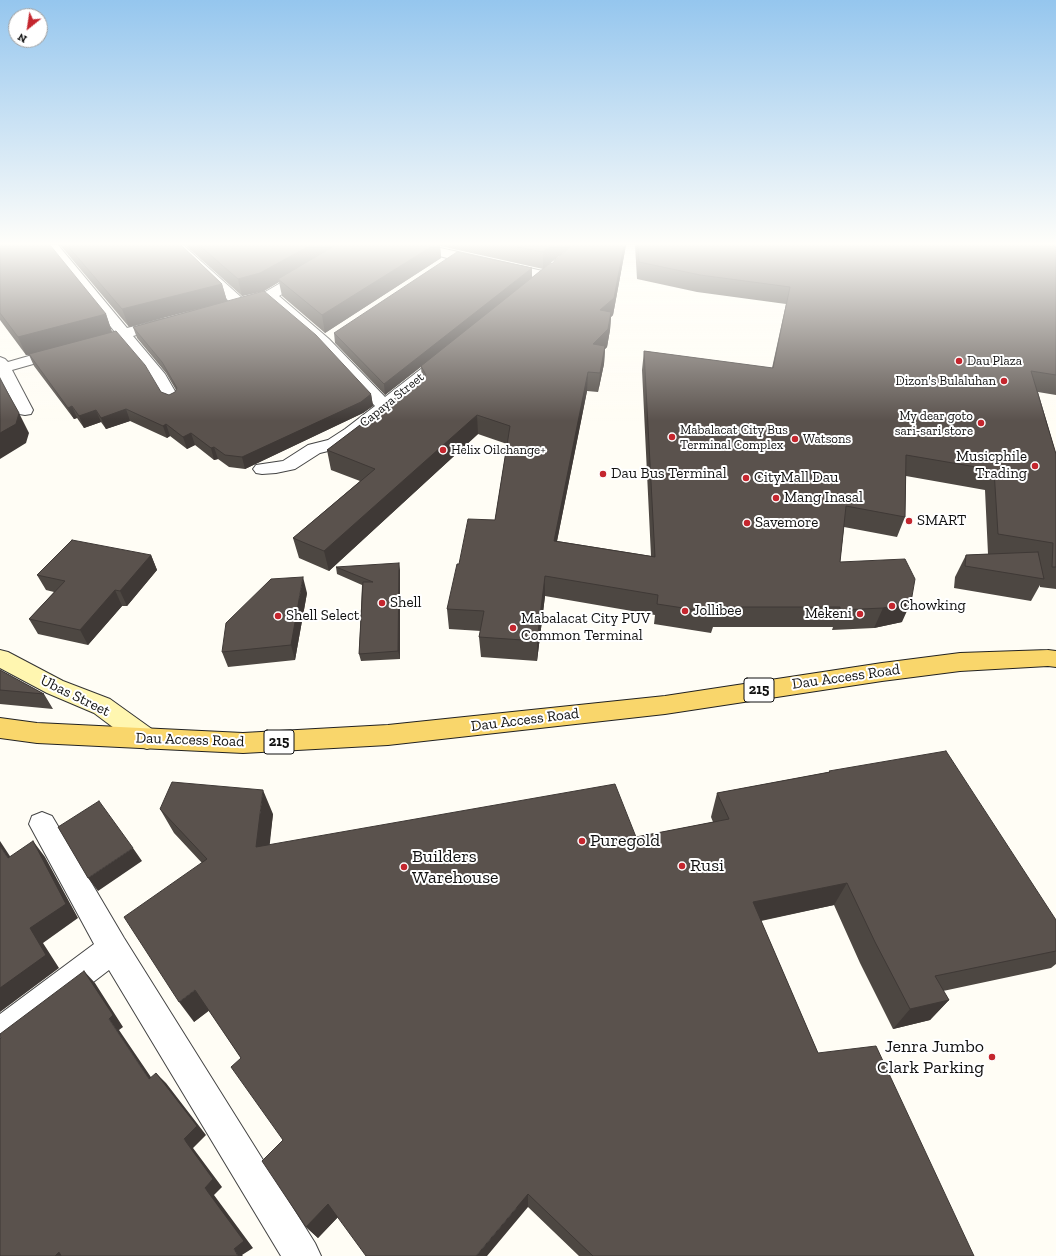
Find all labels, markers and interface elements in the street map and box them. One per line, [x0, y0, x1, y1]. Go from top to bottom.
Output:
north arrow [8, 8, 48, 48]
text: N [15, 30, 29, 46]
place label: Dau Plaza [967, 353, 1022, 369]
marker: Dau Plaza [954, 356, 964, 366]
street label: Capaya Street [357, 369, 427, 431]
place label: Dizon's Bulaluhan [895, 373, 996, 389]
marker: Dizon's Bulaluhan [999, 376, 1009, 386]
place label: My dear goto sari-sari store [895, 408, 973, 439]
marker: My dear goto sari-sari store [976, 418, 986, 428]
place label: Mabalacat City Bus Terminal Complex [680, 422, 788, 453]
place label: Watsons [803, 431, 851, 447]
marker: Mabalacat City Bus Terminal Complex [667, 432, 677, 442]
marker: Watsons [790, 434, 800, 444]
place label: Helix Oilchange+ [451, 442, 546, 458]
marker: Helix Oilchange+ [438, 445, 448, 455]
place label: Musicphile Trading [956, 448, 1027, 483]
marker: Musicphile Trading [1030, 461, 1040, 471]
place label: Dau Bus Terminal [611, 465, 727, 483]
marker: Dau Bus Terminal [598, 469, 608, 479]
place label: CityMall Dau [754, 469, 838, 487]
marker: CityMall Dau [741, 473, 751, 483]
place label: Mang Inasal [784, 489, 863, 507]
marker: Mang Inasal [771, 493, 781, 503]
place label: SMART [917, 512, 966, 530]
place label: Savemore [755, 514, 818, 532]
marker: SMART [904, 516, 914, 526]
marker: Savemore [742, 518, 752, 528]
place label: Shell [390, 594, 421, 612]
place label: Chowking [900, 597, 966, 615]
marker: Shell [377, 598, 387, 608]
marker: Chowking [887, 601, 897, 611]
place label: Jollibee [693, 602, 741, 620]
place label: Mekeni [805, 605, 852, 623]
marker: Jollibee [680, 606, 690, 616]
place label: Shell Select [286, 607, 359, 625]
marker: Mekeni [855, 609, 865, 619]
place label: Mabalacat City PUV Common Terminal [521, 610, 651, 645]
marker: Shell Select [273, 611, 283, 621]
marker: Mabalacat City PUV Common Terminal [508, 623, 518, 633]
street label: Dau Access Road [791, 661, 901, 693]
street label: Ubas Street [37, 671, 113, 721]
road number: 215 [744, 678, 774, 702]
street label: Dau Access Road [470, 704, 580, 736]
street label: Dau Access Road [135, 729, 245, 751]
road number: 215 [264, 730, 294, 754]
place label: Puregold [590, 830, 660, 852]
marker: Puregold [577, 836, 587, 846]
place label: Builders Warehouse [412, 846, 498, 888]
place label: Rusi [690, 855, 724, 877]
marker: Rusi [677, 861, 687, 871]
marker: Builders Warehouse [399, 862, 409, 872]
place label: Jenra Jumbo Clark Parking [877, 1036, 984, 1078]
marker: Jenra Jumbo Clark Parking [987, 1052, 997, 1062]

